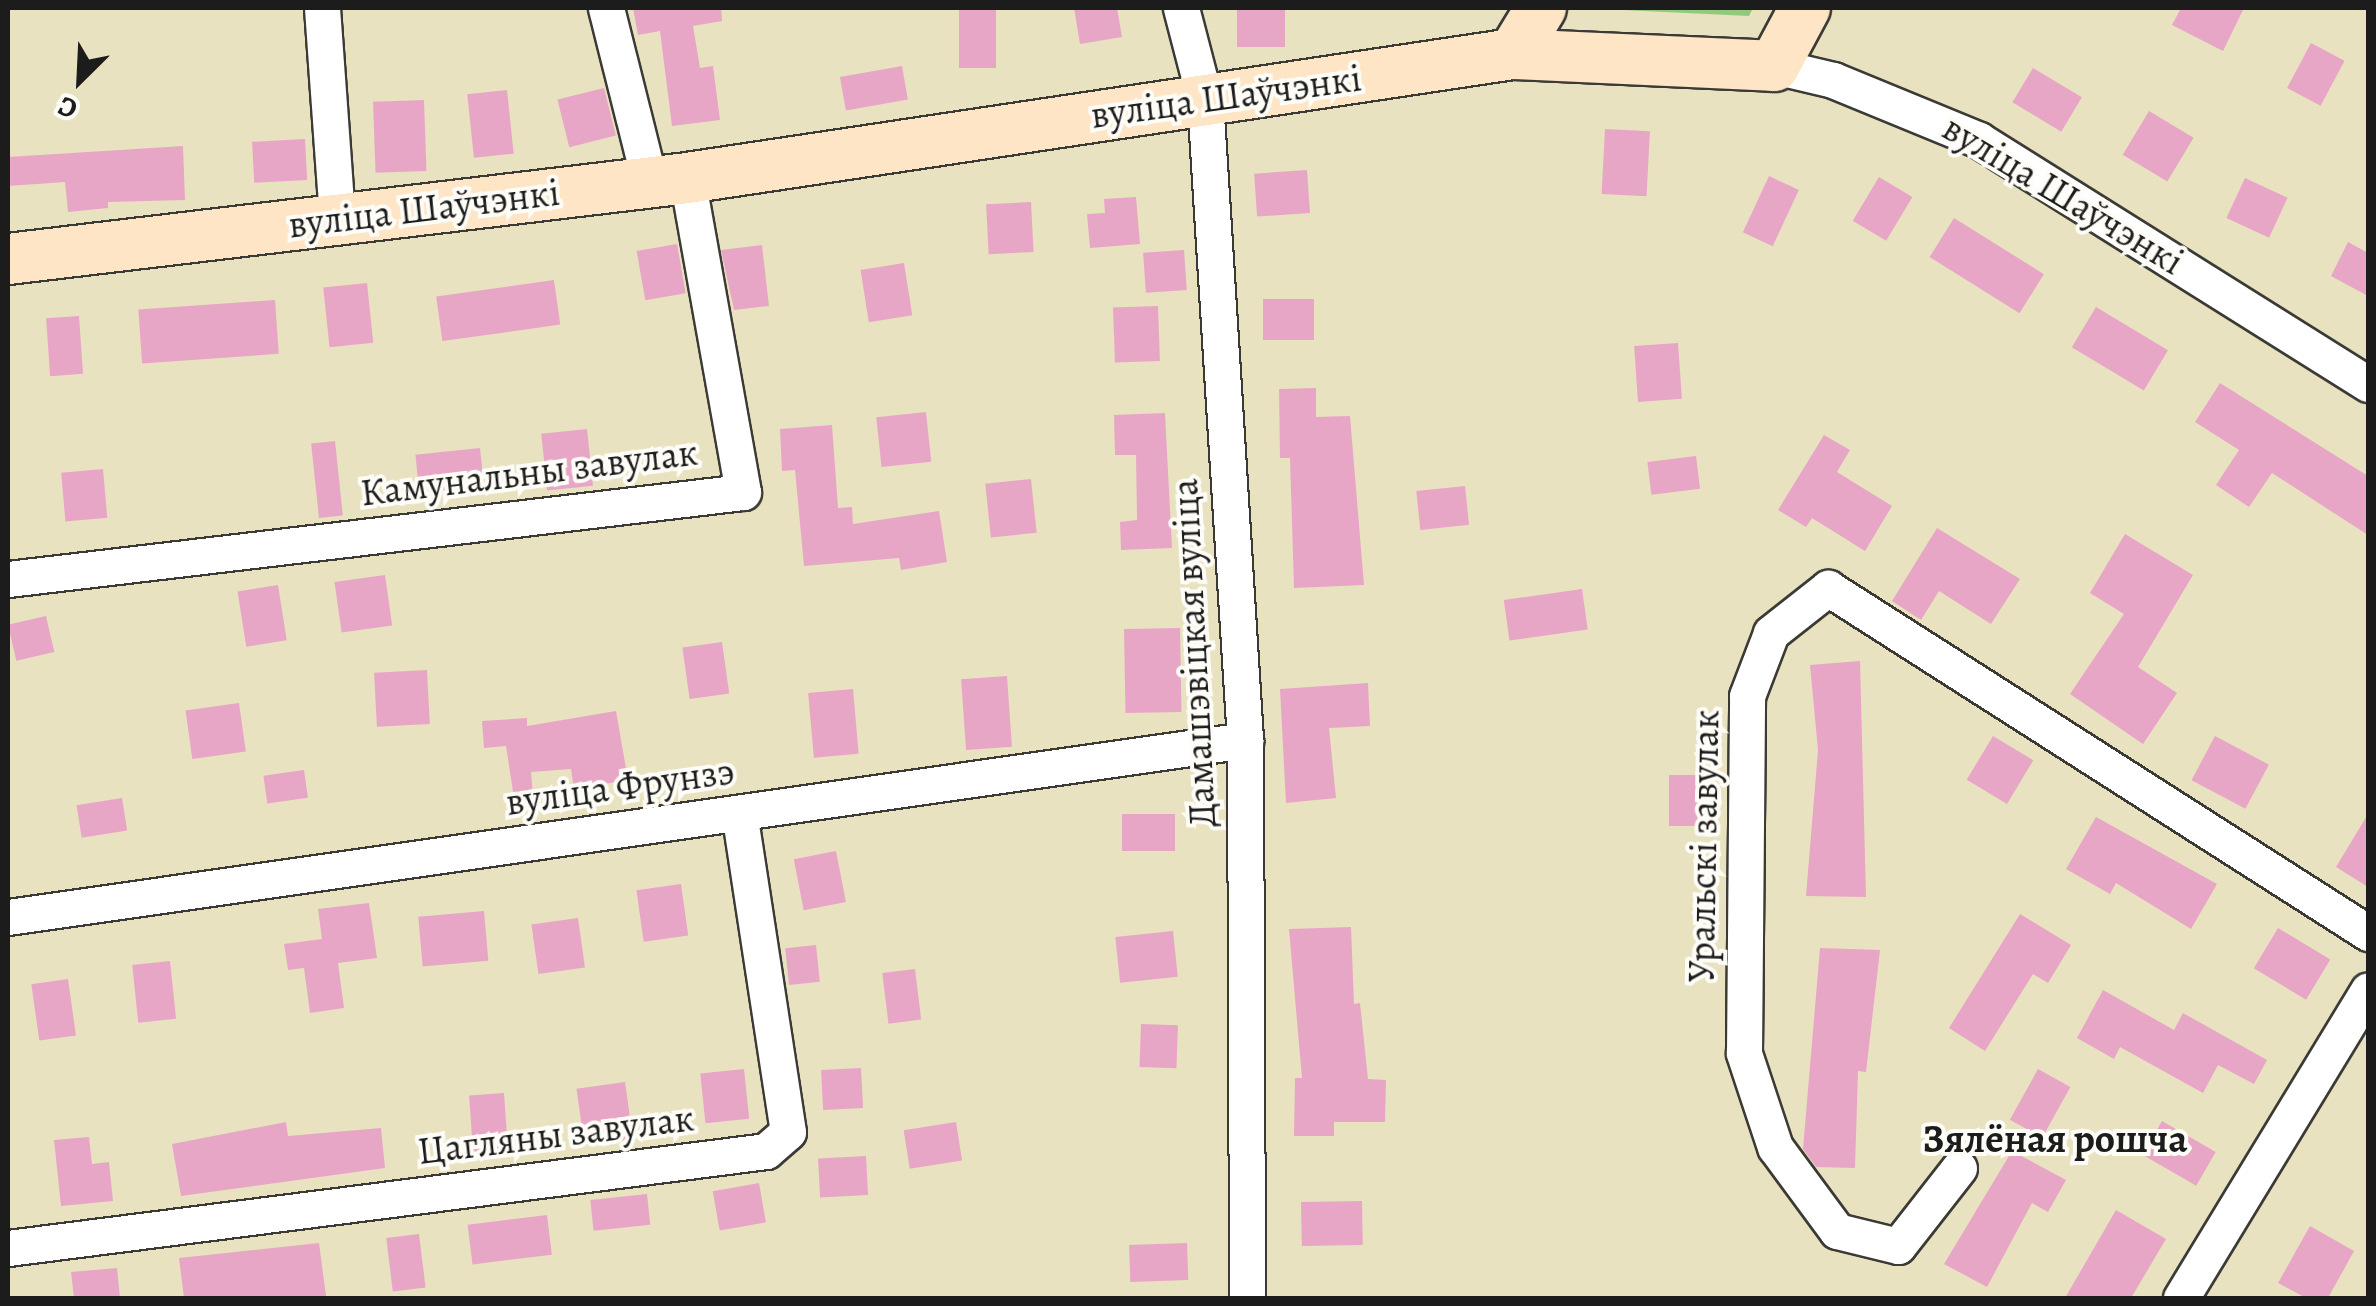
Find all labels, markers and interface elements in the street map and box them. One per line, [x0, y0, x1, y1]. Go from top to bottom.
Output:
north arrow [30, 30, 130, 130]
street label: вуліца Шаўчэнкі [1088, 55, 1364, 139]
text: С [52, 87, 83, 128]
street label: вуліца Шаўчэнкі [1934, 105, 2192, 285]
street label: вуліца Шаўчэнкі [286, 170, 562, 248]
street label: Камунальны завулак [358, 430, 700, 516]
street label: Дамашэвіцкая вуліца [1162, 478, 1226, 828]
street label: Уральскі завулак [1679, 709, 1729, 983]
street label: вуліца Фрунзэ [503, 748, 737, 826]
street label: Цагляны завулак [415, 1095, 697, 1175]
district label: Зялёная рошча [1923, 1115, 2187, 1163]

